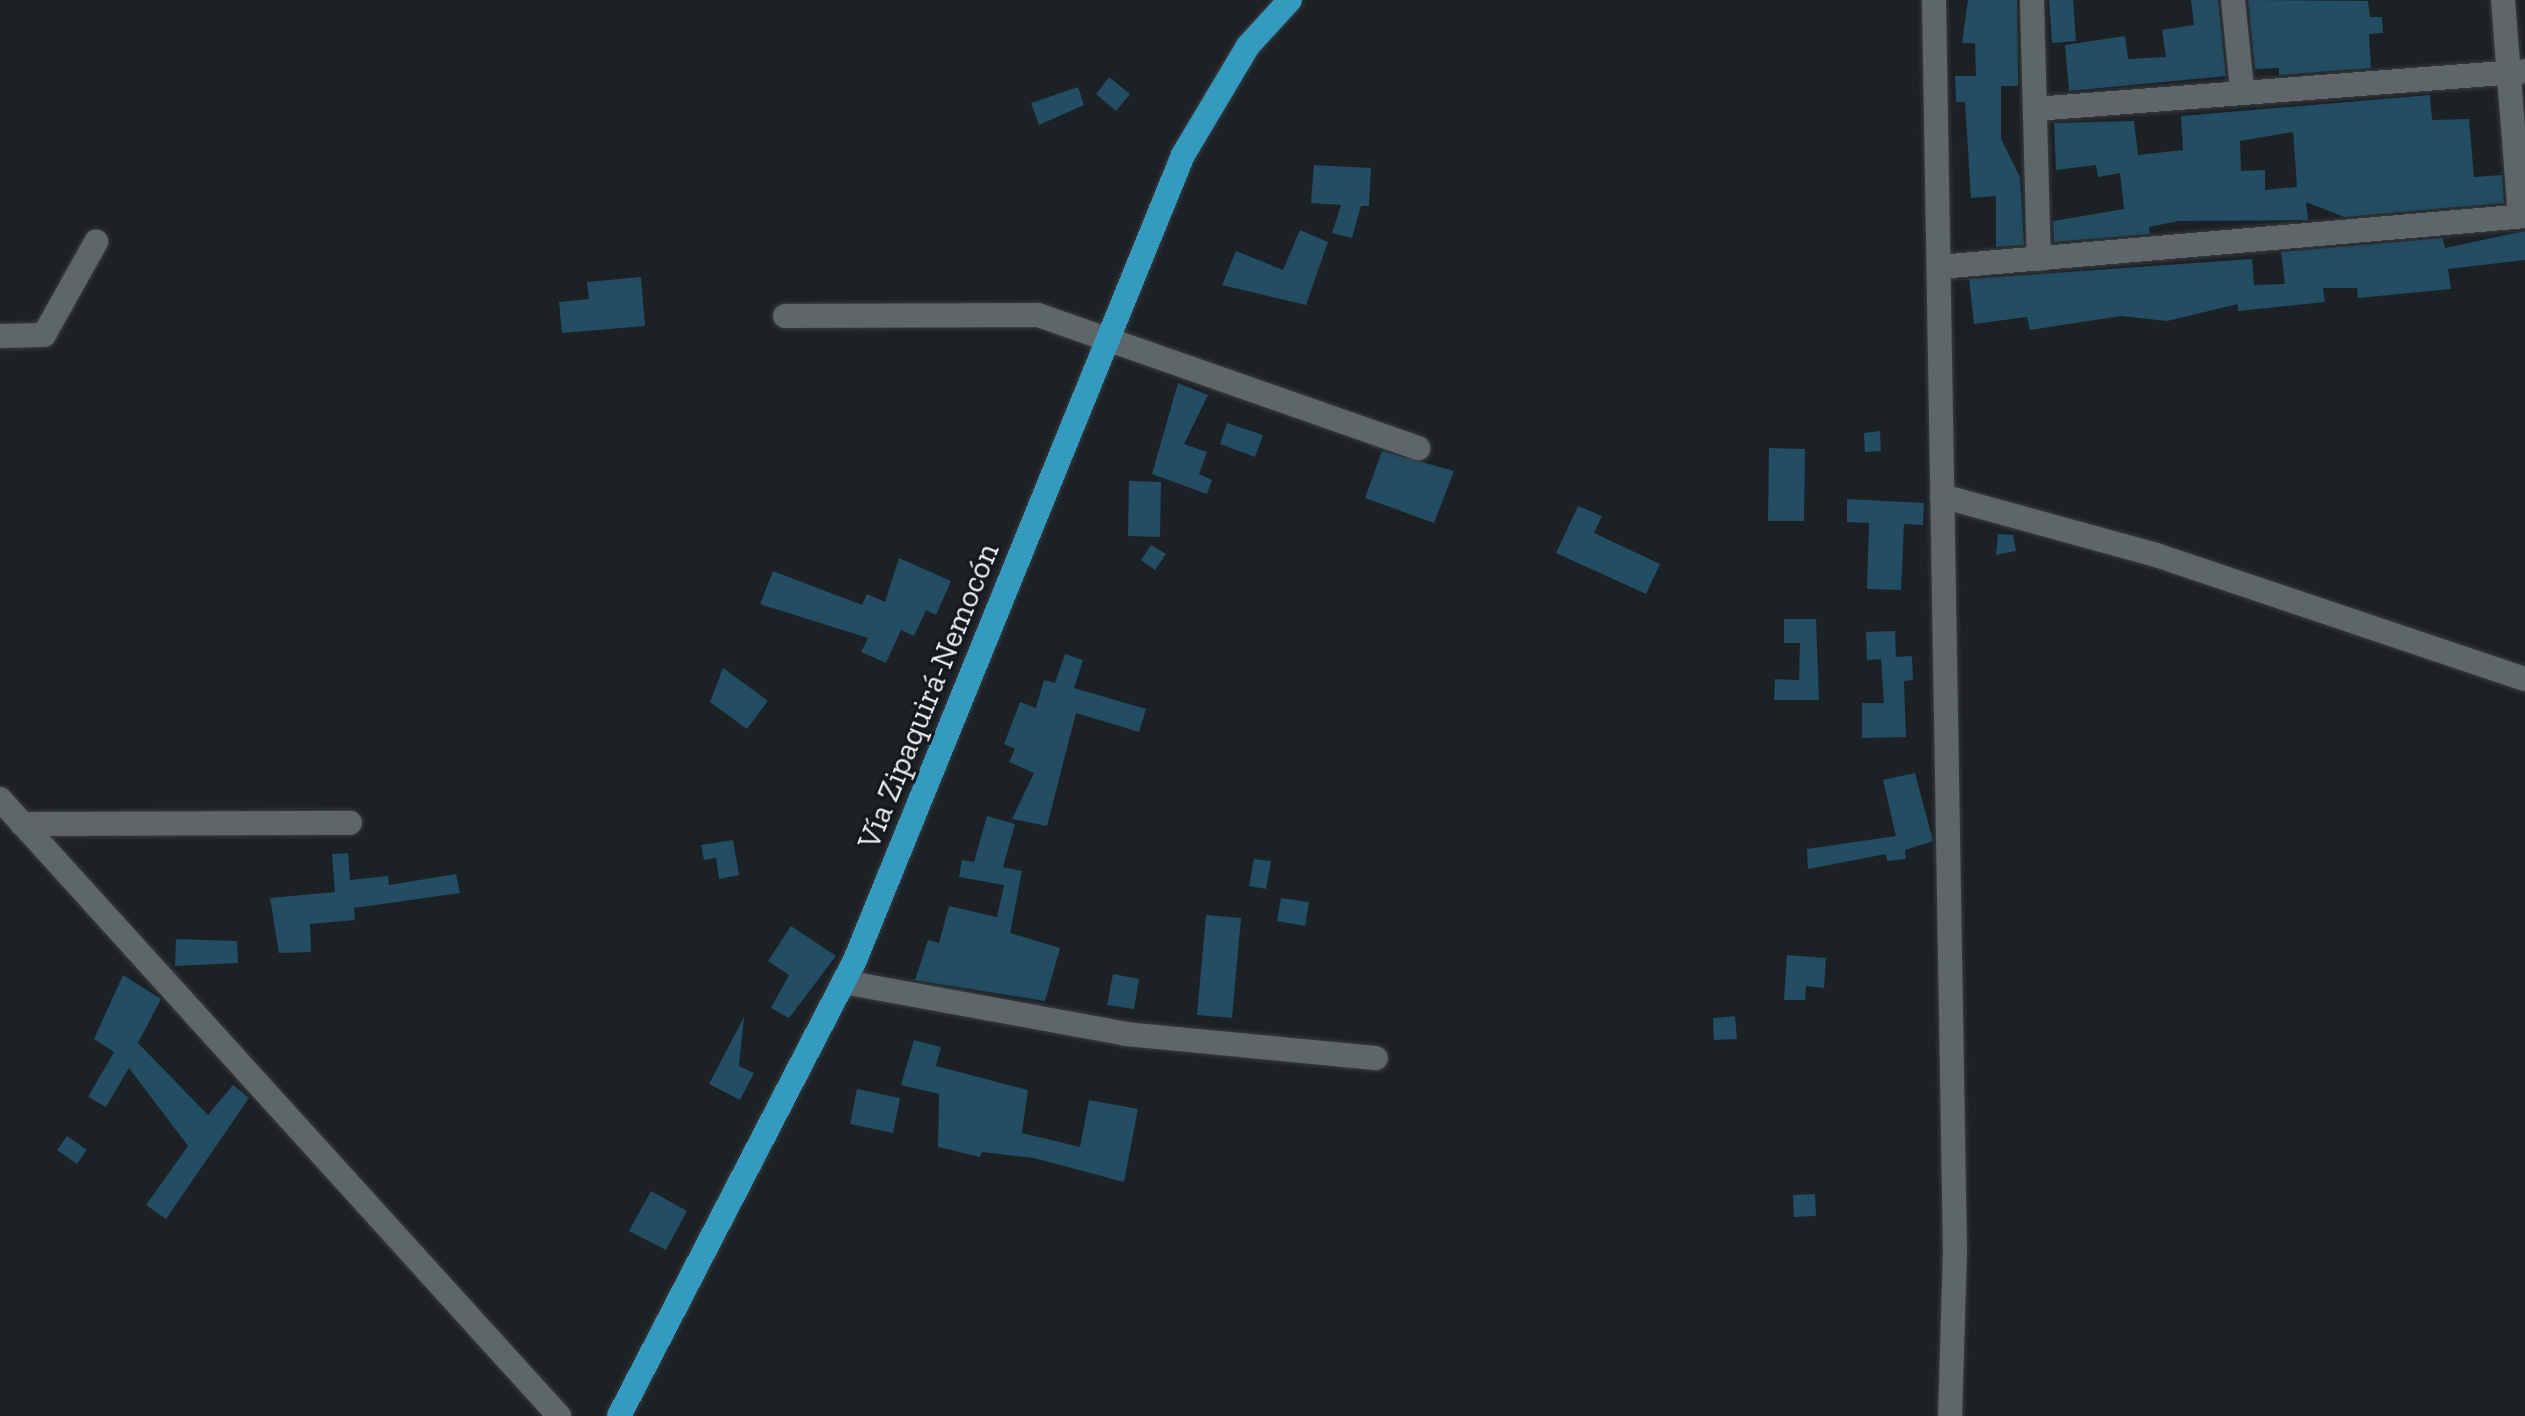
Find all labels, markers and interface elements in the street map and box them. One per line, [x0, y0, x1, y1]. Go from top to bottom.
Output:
street label: Vía Zipaquirá-Nemocón [849, 537, 1007, 855]

